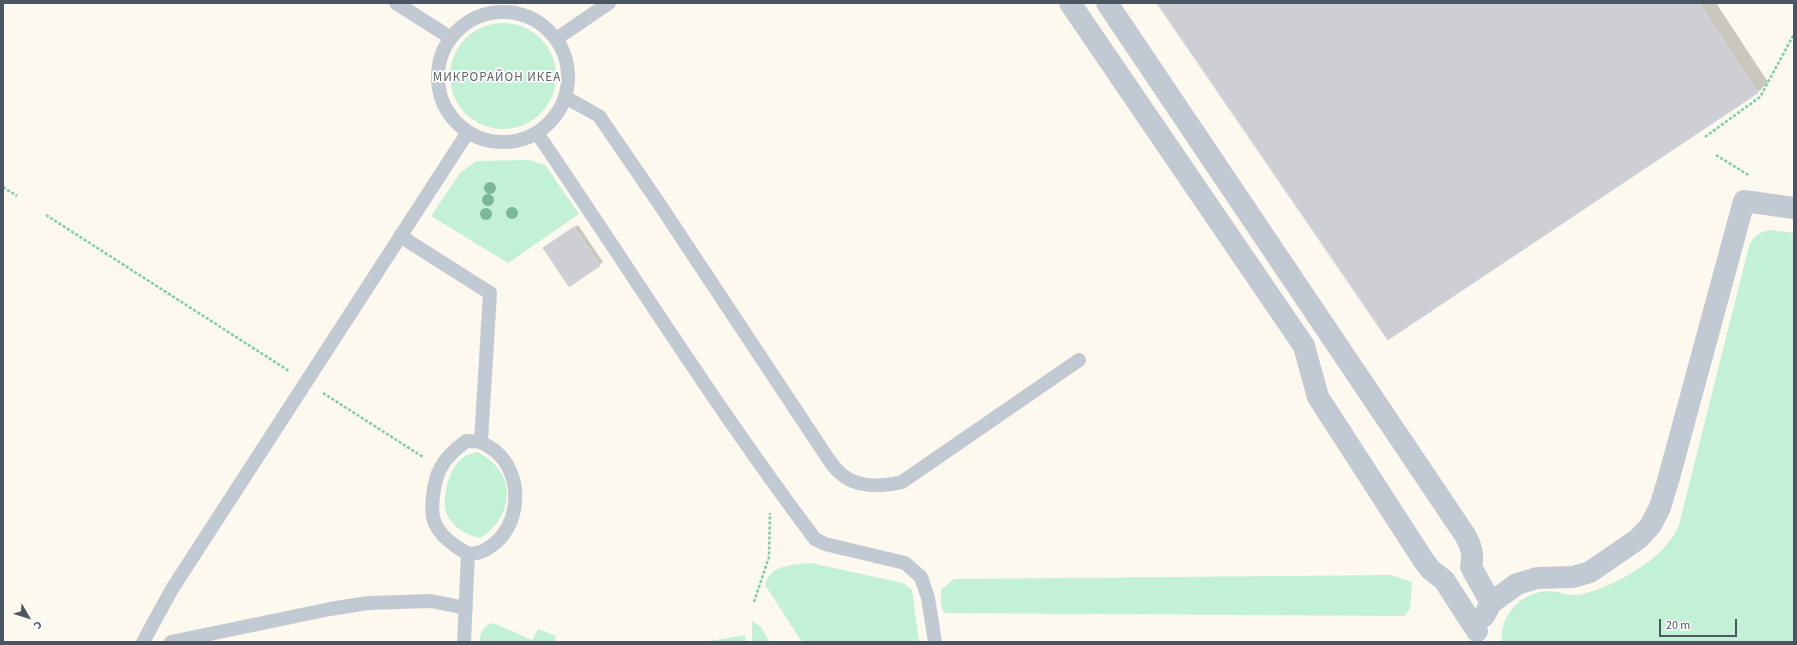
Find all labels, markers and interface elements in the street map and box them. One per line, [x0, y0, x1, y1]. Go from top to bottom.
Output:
district label: МИКРОРАЙОН ИКЕА [433, 70, 561, 86]
north arrow [8, 597, 48, 637]
scale bar [1661, 611, 1739, 637]
text: 20 m [1666, 617, 1690, 634]
text: С [30, 618, 46, 632]

